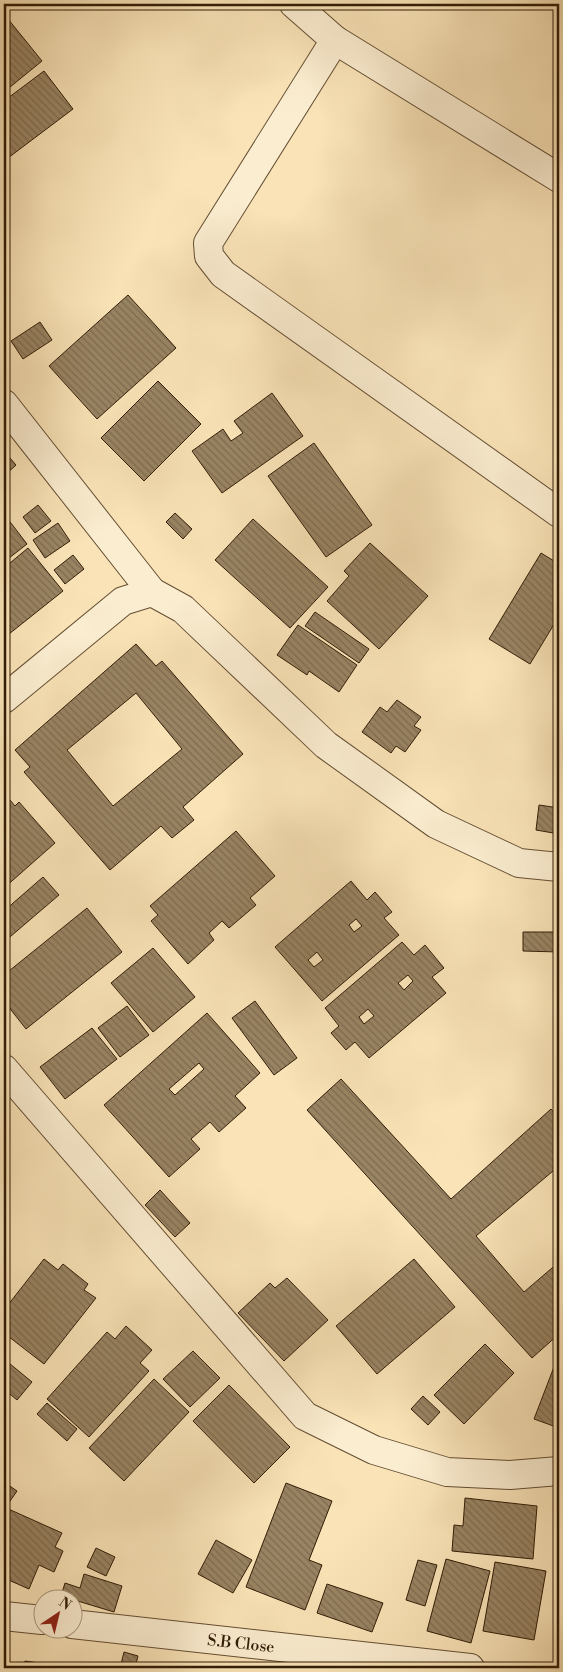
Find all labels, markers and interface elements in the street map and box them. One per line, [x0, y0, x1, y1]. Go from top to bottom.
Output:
north arrow [32, 1590, 82, 1640]
text: N [55, 1594, 75, 1615]
street label: S.B Close [206, 1630, 276, 1657]

